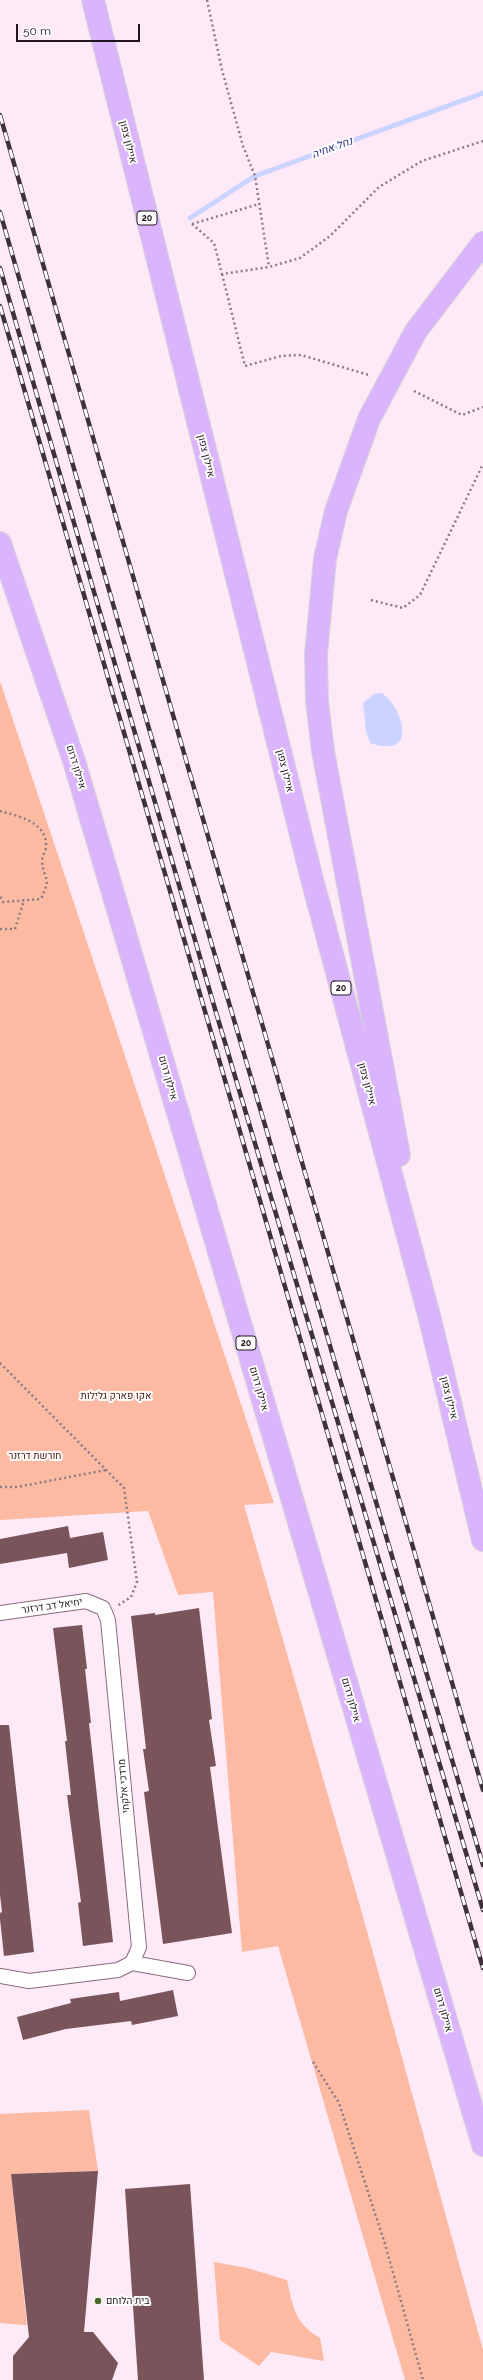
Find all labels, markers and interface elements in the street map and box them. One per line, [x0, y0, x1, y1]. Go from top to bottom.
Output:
scale bar [18, 16, 142, 42]
text: 50 m [23, 24, 51, 38]
street label: איילון צפון [117, 119, 139, 165]
water label: נחל אחיה [310, 135, 354, 161]
road number: 20 [137, 211, 157, 225]
street label: איילון צפון [195, 433, 217, 479]
street label: איילון דרום [64, 744, 88, 790]
street label: איילון צפון [274, 748, 296, 794]
road number: 20 [331, 981, 351, 995]
street label: איילון דרום [156, 1055, 180, 1101]
street label: איילון צפון [356, 1061, 378, 1107]
road number: 20 [236, 1336, 256, 1350]
street label: איילון דרום [247, 1366, 271, 1412]
street label: איילון צפון [438, 1375, 460, 1421]
park label: אקו פארק גלילות [81, 1390, 151, 1402]
park label: חורשת דרזנר [9, 1450, 61, 1462]
street label: יחיאל דב דרזנר [21, 1596, 83, 1616]
street label: איילון דרום [339, 1677, 363, 1723]
street label: מרדכי אלקחי [116, 1758, 132, 1814]
street label: איילון דרום [431, 1987, 455, 2033]
place label: בית הלוחם [106, 2295, 149, 2307]
marker: בית הלוחם [93, 2296, 103, 2306]

